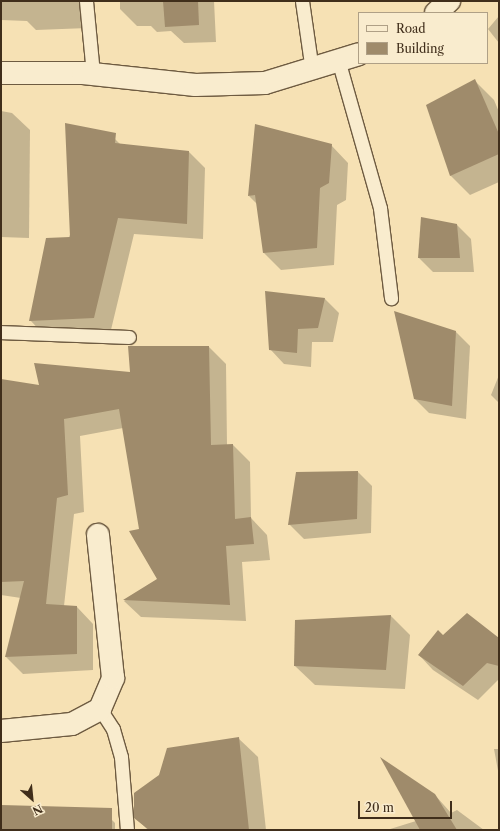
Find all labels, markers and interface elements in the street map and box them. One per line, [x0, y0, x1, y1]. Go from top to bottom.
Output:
legend [358, 12, 488, 64]
text: Road [396, 21, 426, 36]
text: Building [396, 41, 444, 56]
north arrow [12, 779, 52, 819]
scale bar [360, 793, 454, 819]
text: 20 m [365, 800, 394, 815]
text: N [30, 801, 45, 818]

